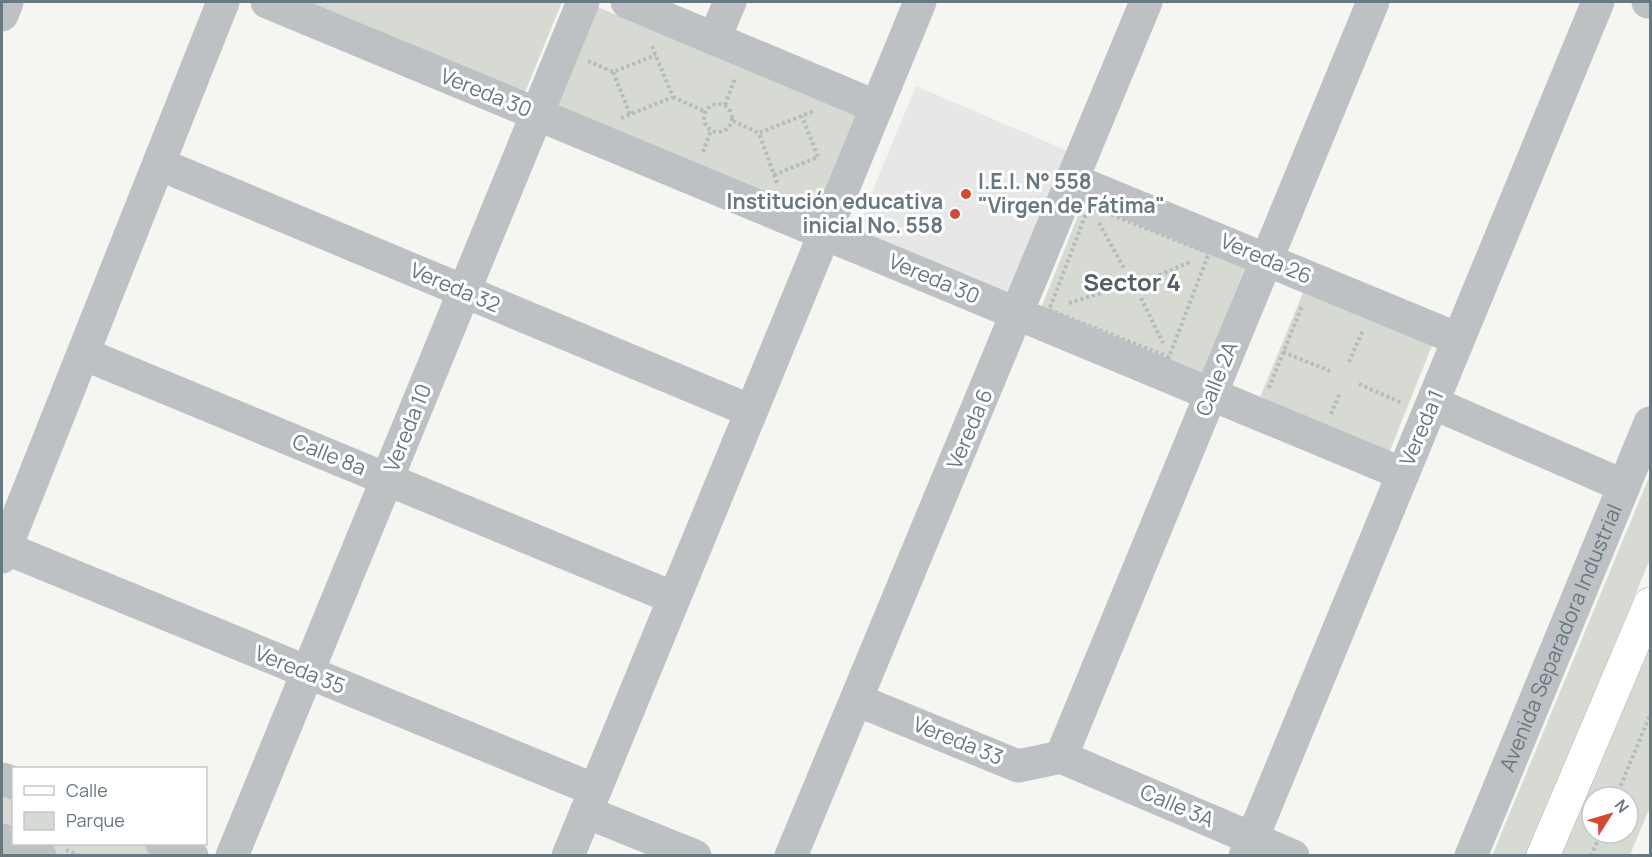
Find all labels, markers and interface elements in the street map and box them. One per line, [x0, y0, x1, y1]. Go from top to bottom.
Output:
street label: Vereda 30 [437, 61, 536, 123]
place label: I.E.I. N° 558 "Virgen de Fátima" [978, 167, 1165, 219]
place label: Institución educativa inicial No. 558 [727, 187, 943, 239]
marker: I.E.I. N° 558 "Virgen de Fátima" [959, 187, 973, 201]
marker: Institución educativa inicial No. 558 [948, 207, 962, 221]
street label: Vereda 26 [1216, 226, 1316, 290]
street label: Vereda 30 [885, 246, 984, 310]
street label: Vereda 32 [406, 256, 505, 319]
district label: Sector 4 [1083, 265, 1181, 298]
street label: Calle 2A [1189, 337, 1244, 420]
street label: Vereda 10 [377, 379, 437, 476]
street label: Vereda 6 [940, 384, 999, 473]
street label: Vereda 1 [1393, 385, 1450, 470]
street label: Calle 8a [289, 427, 370, 481]
street label: Avenida Separadora Industrial [1492, 500, 1628, 775]
street label: Vereda 35 [251, 638, 350, 700]
street label: Vereda 33 [909, 709, 1008, 771]
legend [12, 767, 207, 845]
street label: Calle 3A [1136, 777, 1219, 833]
text: Calle [66, 778, 108, 802]
north arrow [1580, 785, 1640, 845]
text: N [1610, 795, 1634, 817]
text: Parque [66, 808, 125, 832]

